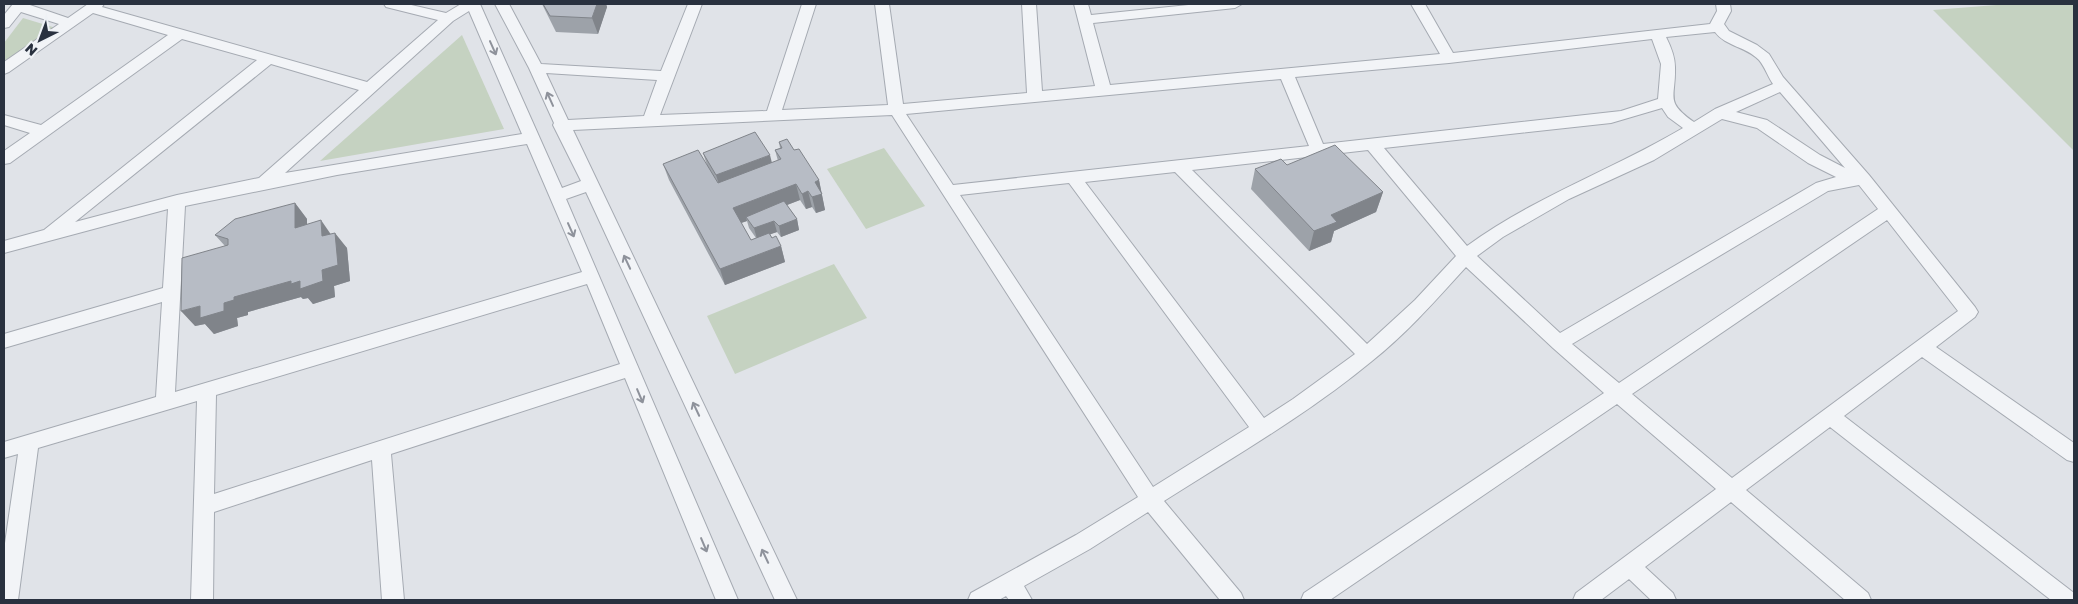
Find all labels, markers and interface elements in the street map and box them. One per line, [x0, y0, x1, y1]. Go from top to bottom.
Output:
north arrow [15, 15, 65, 65]
text: N [21, 40, 41, 60]
one-way arrow [488, 40, 498, 55]
one-way arrow [544, 92, 554, 107]
one-way arrow [566, 222, 576, 237]
one-way arrow [622, 255, 632, 270]
one-way arrow [636, 388, 646, 403]
one-way arrow [691, 402, 700, 417]
one-way arrow [699, 537, 709, 552]
one-way arrow [760, 549, 769, 564]

